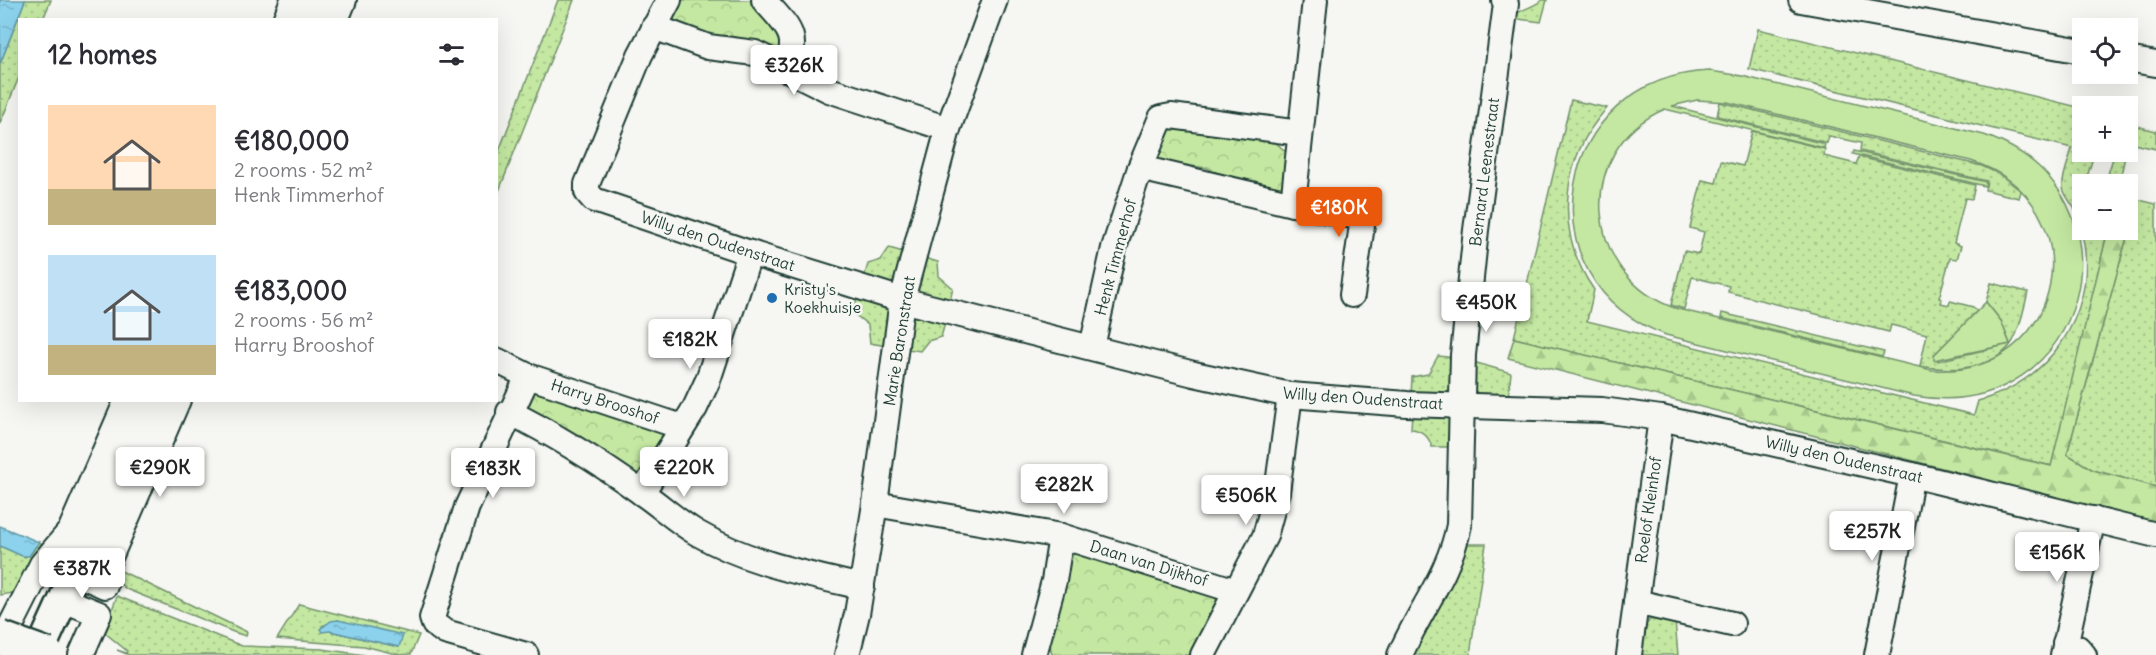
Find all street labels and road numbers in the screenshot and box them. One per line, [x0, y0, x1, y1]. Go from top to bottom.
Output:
street label: Bernard Leenestraat [1465, 96, 1503, 247]
street label: Henk Timmerhof [1090, 196, 1140, 317]
street label: Willy den Oudenstraat [638, 207, 798, 276]
street label: Marie Baronstraat [879, 274, 919, 407]
street label: Harry Brooshof [549, 374, 662, 428]
street label: Willy den Oudenstraat [1282, 382, 1444, 414]
street label: Willy den Oudenstraat [1763, 431, 1925, 487]
street label: Roelof Kleinhof [1631, 455, 1665, 565]
street label: Daan van Dijkhof [1087, 536, 1211, 591]

